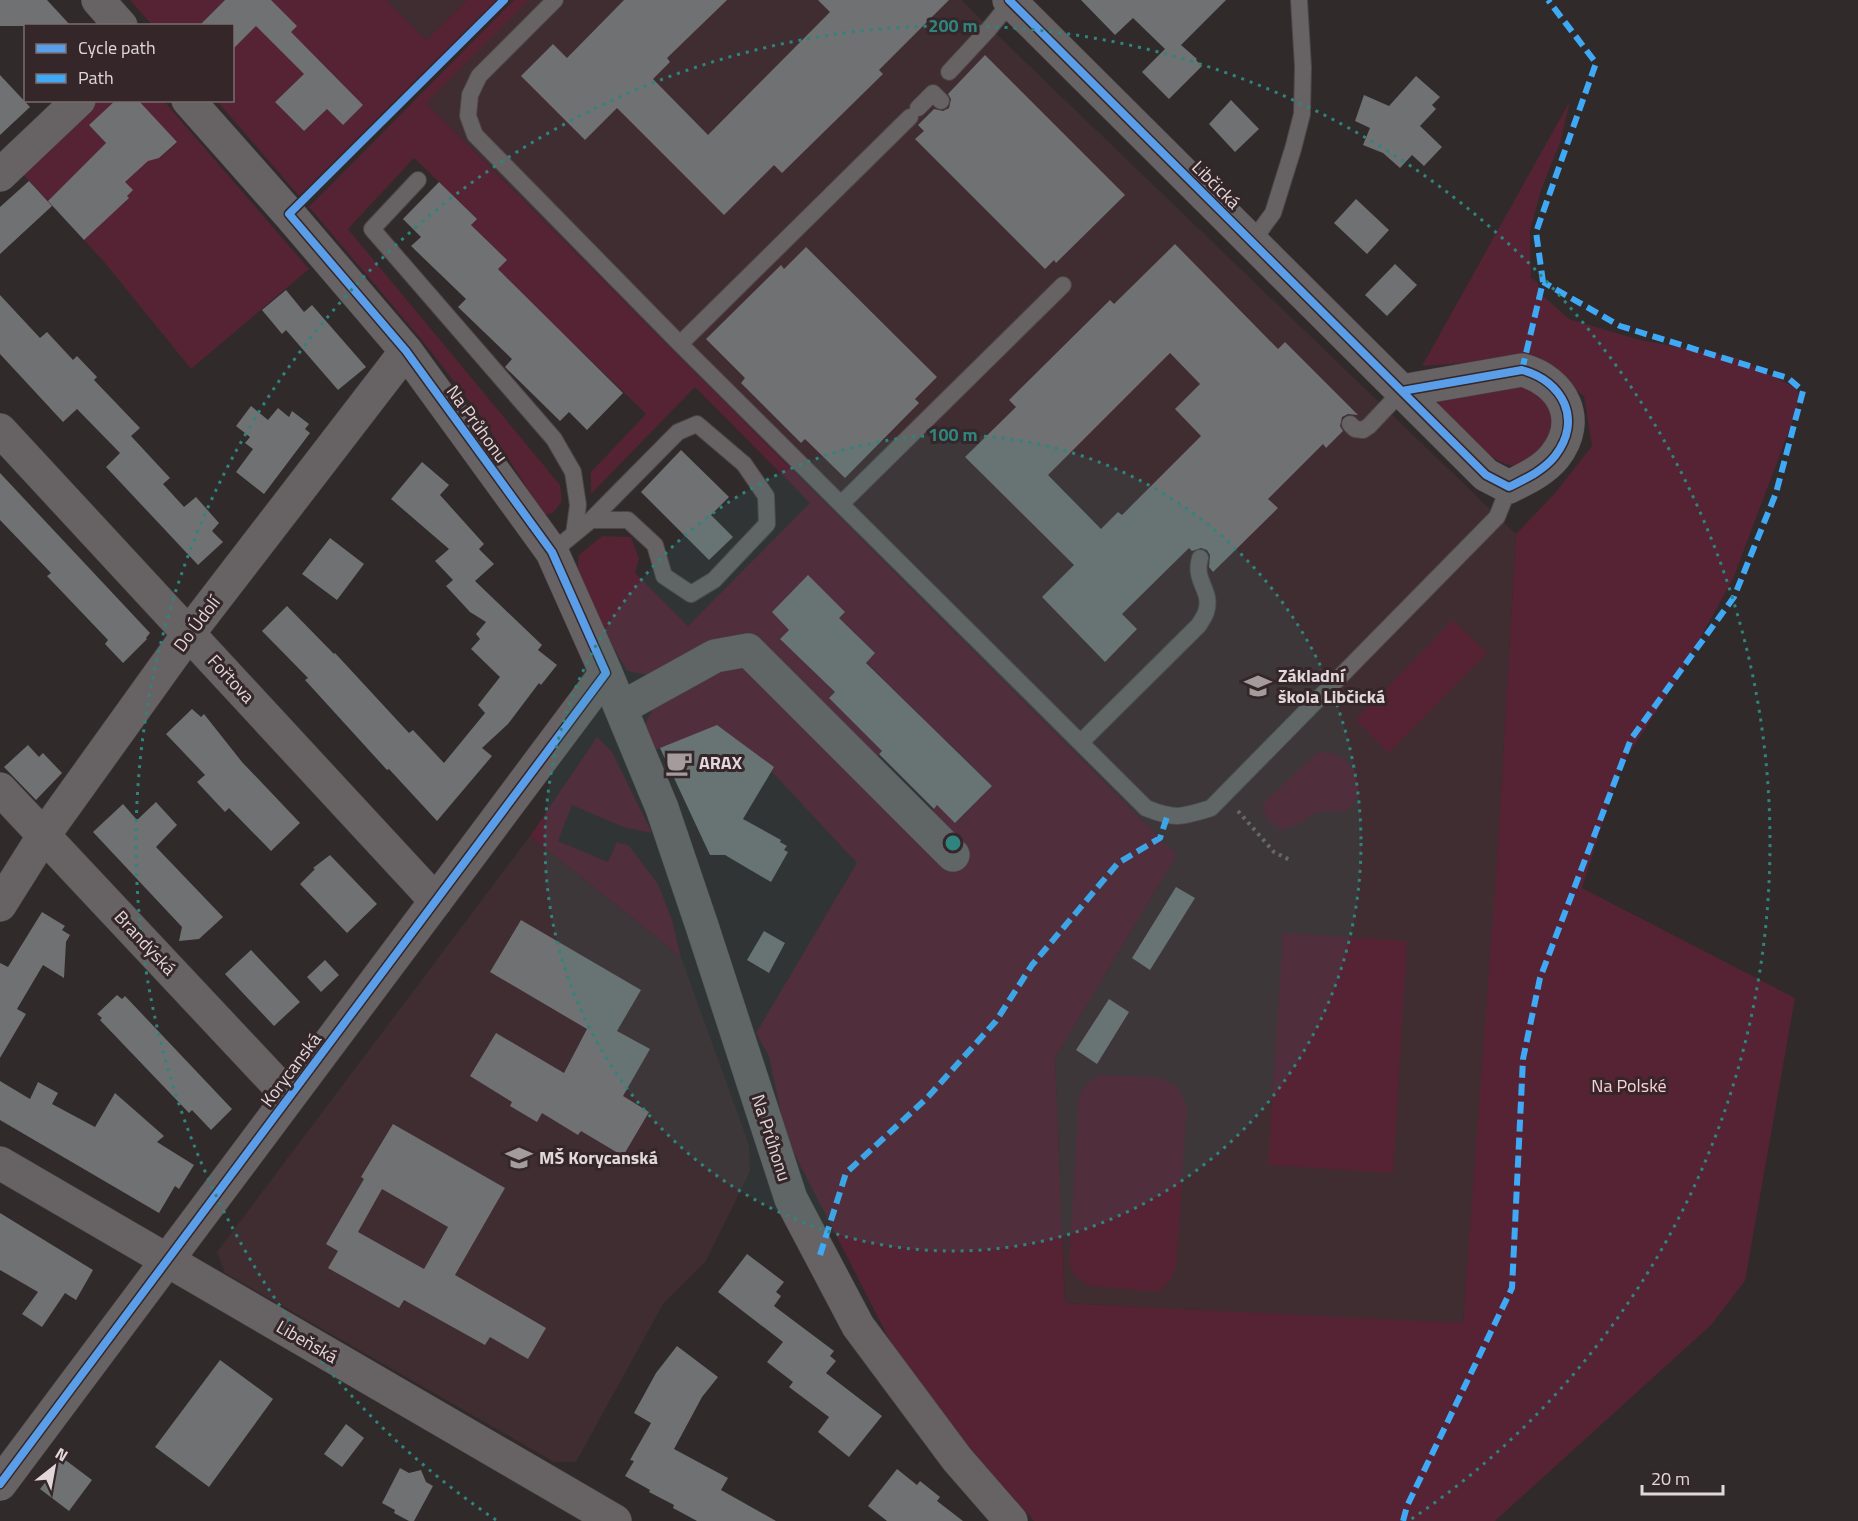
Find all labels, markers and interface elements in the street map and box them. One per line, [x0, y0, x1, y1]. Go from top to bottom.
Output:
text: 200 m [928, 12, 978, 39]
legend [24, 24, 234, 102]
text: Cycle path [78, 34, 156, 61]
text: Path [78, 64, 114, 91]
street label: Libčická [1186, 154, 1247, 215]
street label: Na Průhonu [440, 379, 515, 468]
text: 100 m [928, 421, 978, 448]
street label: Do Údolí [167, 588, 228, 657]
street label: Fořtova [202, 648, 261, 709]
place label: Základní škola Libčická [1278, 662, 1385, 710]
school or university icon: Základní škola Libčická [1243, 671, 1273, 701]
cafe icon: ARAX [664, 748, 694, 778]
place label: ARAX [699, 749, 743, 776]
centre of rings [943, 833, 963, 853]
street label: Brandýská [108, 904, 183, 981]
street label: Korycanská [254, 1027, 327, 1112]
park label: Na Polské [1591, 1072, 1667, 1099]
street label: Na Průhonu [745, 1091, 798, 1185]
school or university icon: MŠ Korycanská [504, 1143, 534, 1173]
place label: MŠ Korycanská [539, 1144, 658, 1171]
street label: Libeňská [272, 1313, 343, 1370]
north arrow [24, 1437, 84, 1497]
text: N [51, 1441, 73, 1467]
scale bar [1642, 1458, 1723, 1496]
text: 20 m [1651, 1465, 1690, 1492]

